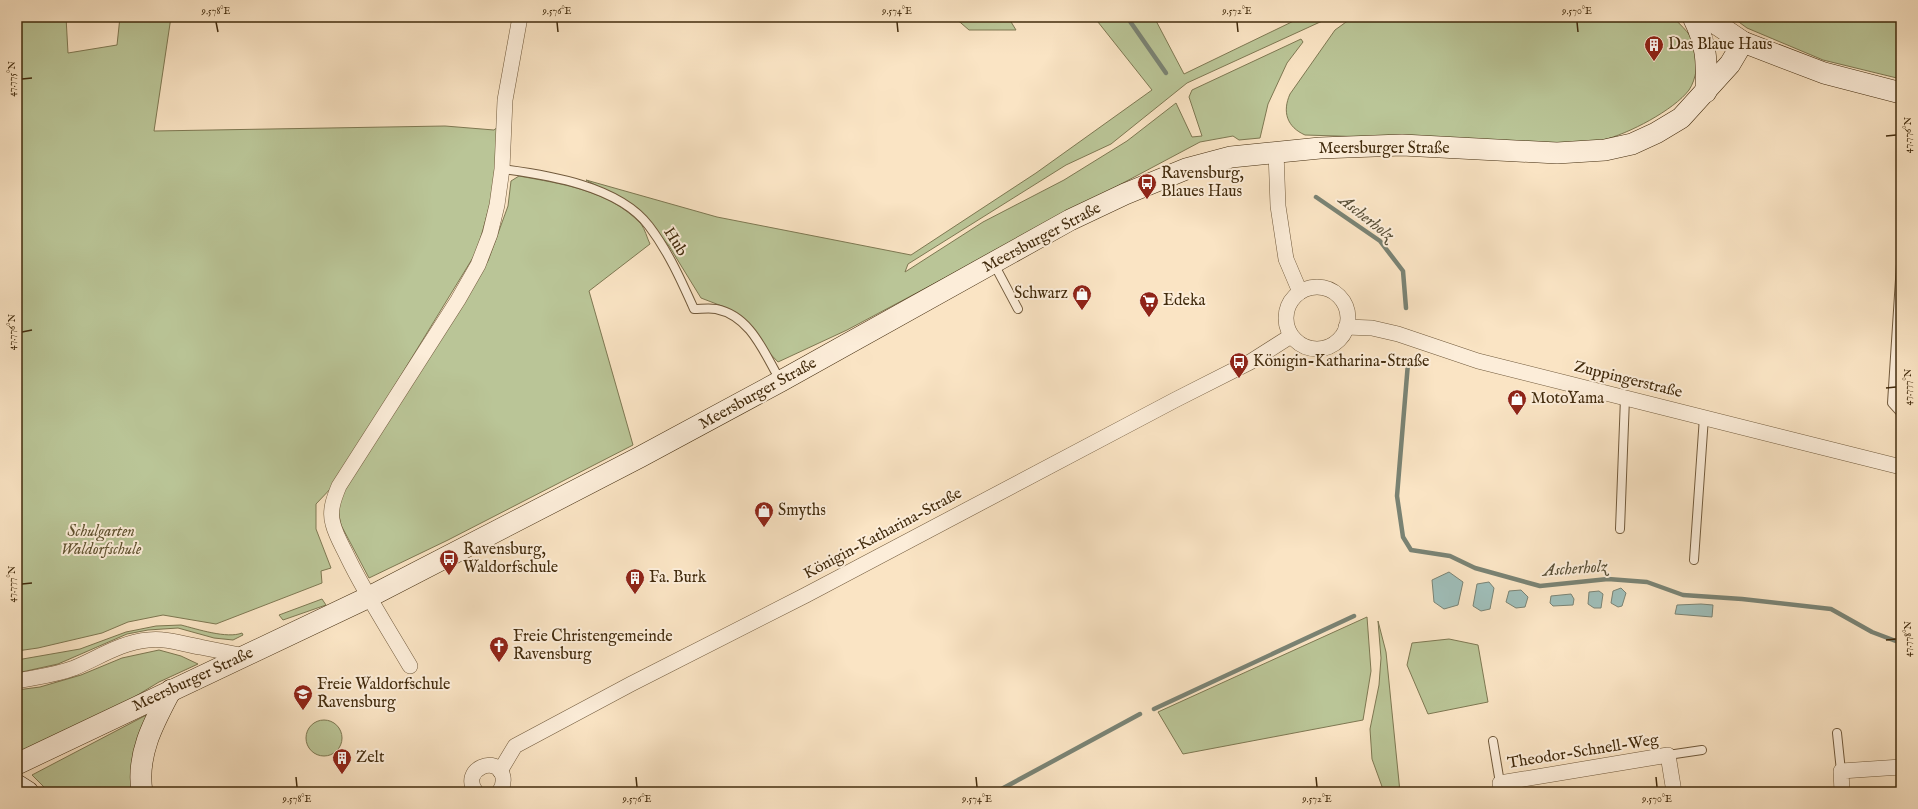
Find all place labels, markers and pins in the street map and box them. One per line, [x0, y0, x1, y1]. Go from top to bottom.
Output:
building icon: Das Blaue Haus [1643, 34, 1665, 62]
place label: Das Blaue Haus [1668, 35, 1773, 55]
place label: Ravensburg, Blaues Haus [1161, 164, 1244, 202]
bus stop icon: Ravensburg, Blaues Haus [1136, 172, 1158, 200]
shop icon: Schwarz [1071, 283, 1093, 311]
place label: Schwarz [1014, 284, 1068, 304]
supermarket icon: Edeka [1138, 290, 1160, 318]
place label: Edeka [1163, 291, 1206, 311]
bus stop icon: Königin-Katharina-Straße [1228, 351, 1250, 379]
place label: Königin-Katharina-Straße [1253, 352, 1429, 372]
shop icon: MotoYama [1506, 388, 1528, 416]
place label: MotoYama [1531, 389, 1604, 409]
shop icon: Smyths [753, 500, 775, 528]
place label: Smyths [778, 501, 826, 521]
place label: Ravensburg, Waldorfschule [463, 540, 558, 578]
bus stop icon: Ravensburg, Waldorfschule [438, 548, 460, 576]
building icon: Fa. Burk [624, 567, 646, 595]
place label: Fa. Burk [649, 568, 707, 588]
place label: Freie Christengemeinde Ravensburg [513, 627, 673, 665]
church icon: Freie Christengemeinde Ravensburg [488, 635, 510, 663]
place label: Freie Waldorfschule Ravensburg [317, 675, 450, 713]
school or university icon: Freie Waldorfschule Ravensburg [292, 683, 314, 711]
building icon: Zelt [331, 747, 353, 775]
place label: Zelt [356, 748, 385, 768]

